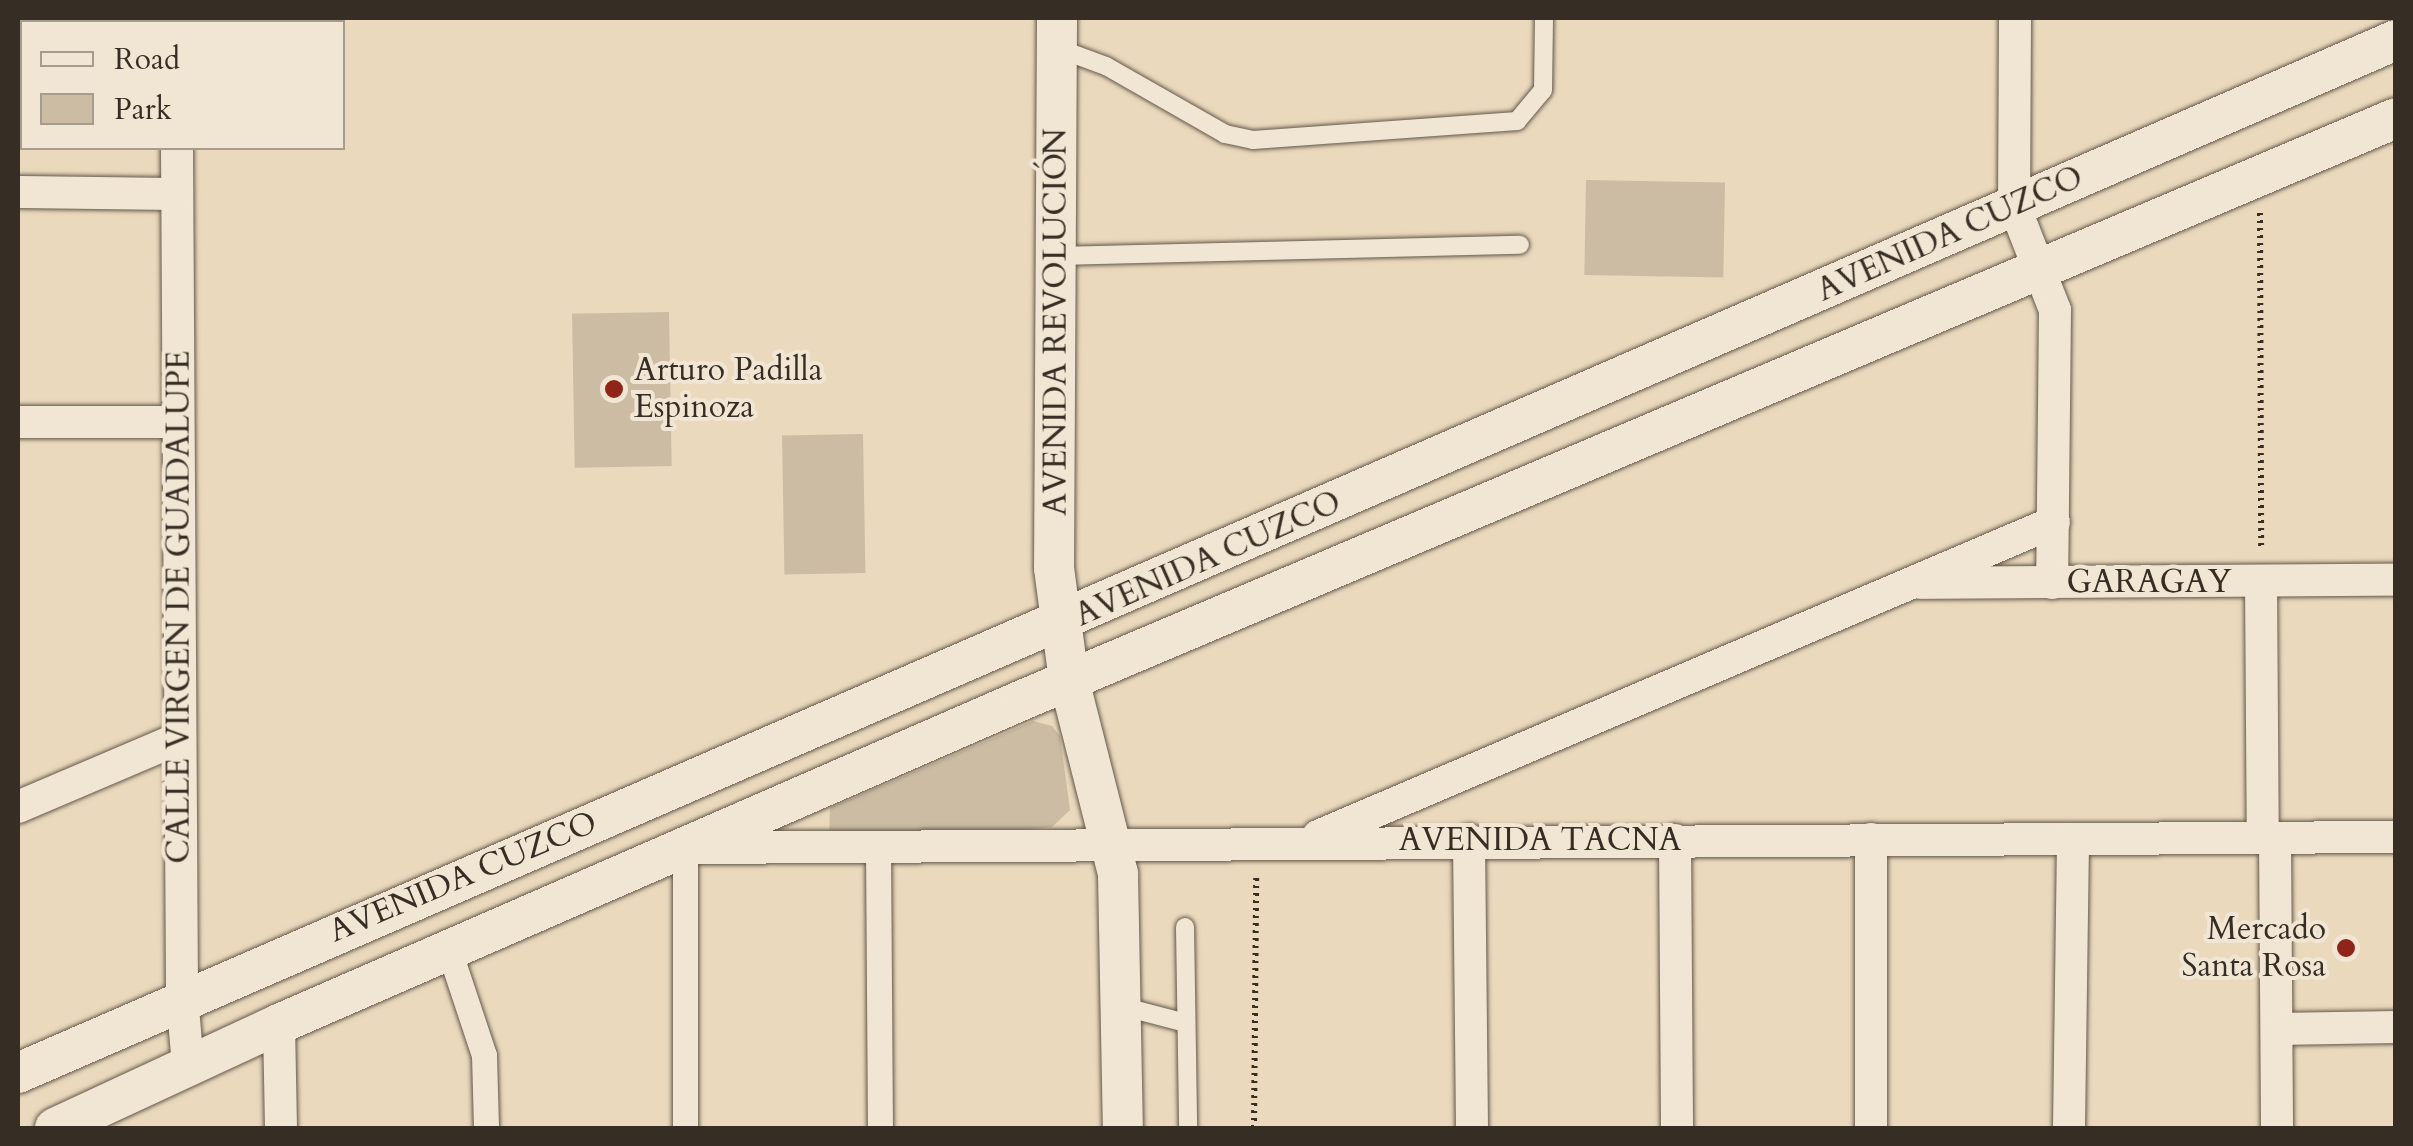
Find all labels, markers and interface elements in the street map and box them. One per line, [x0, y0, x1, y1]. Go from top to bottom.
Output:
legend [20, 20, 345, 150]
text: Road [114, 39, 180, 80]
text: Park [114, 89, 172, 130]
street label: AVENIDA REVOLUCIÓN [1037, 128, 1075, 516]
street label: AVENIDA CUZCO [1811, 158, 2089, 310]
street label: CALLE VIRGEN DE GUADALUPE [160, 350, 198, 864]
place label: Arturo Padilla Espinoza [634, 352, 823, 427]
marker: Arturo Padilla Espinoza [603, 378, 625, 400]
street label: AVENIDA CUZCO [1069, 483, 1347, 635]
street label: GARAGAY [2067, 563, 2231, 601]
street label: AVENIDA CUZCO [323, 803, 603, 951]
street label: AVENIDA TACNA [1399, 821, 1681, 859]
place label: Mercado Santa Rosa [2181, 911, 2326, 986]
marker: Mercado Santa Rosa [2335, 937, 2357, 959]

